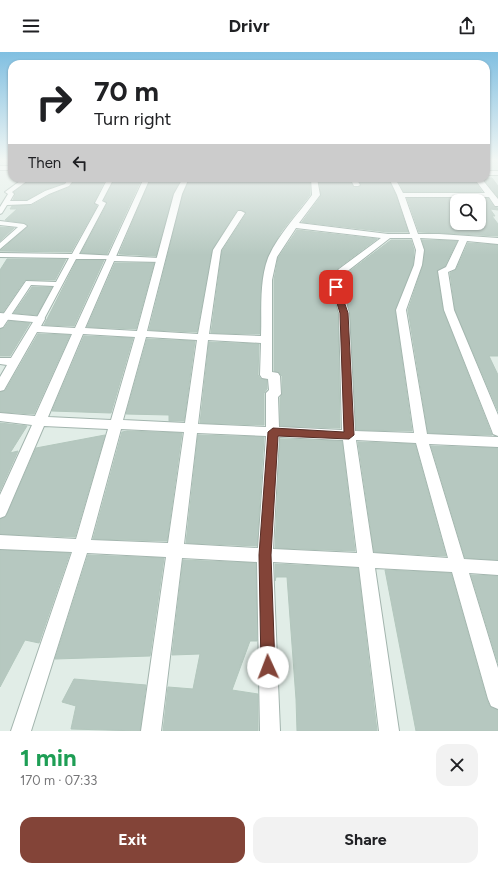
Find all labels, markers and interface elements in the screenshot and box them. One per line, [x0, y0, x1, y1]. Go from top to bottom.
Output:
icon: menu [20, 15, 42, 37]
text: Drivr [229, 15, 269, 37]
icon: share [456, 15, 478, 37]
text: 70 m [94, 74, 159, 108]
icon: right [28, 76, 80, 128]
text: Turn right [94, 108, 171, 130]
icon: left [69, 152, 91, 174]
text: Then [28, 154, 61, 172]
map controls [450, 194, 486, 230]
button: search [450, 194, 486, 230]
pin [319, 270, 353, 304]
icon: arrive [325, 276, 347, 298]
position arrow [247, 646, 289, 688]
text: 1 min [20, 743, 77, 772]
button: close [436, 744, 478, 786]
text: 170 m · 07:33 [20, 773, 97, 788]
button: Exit [20, 817, 245, 863]
button: Share [253, 817, 478, 863]

